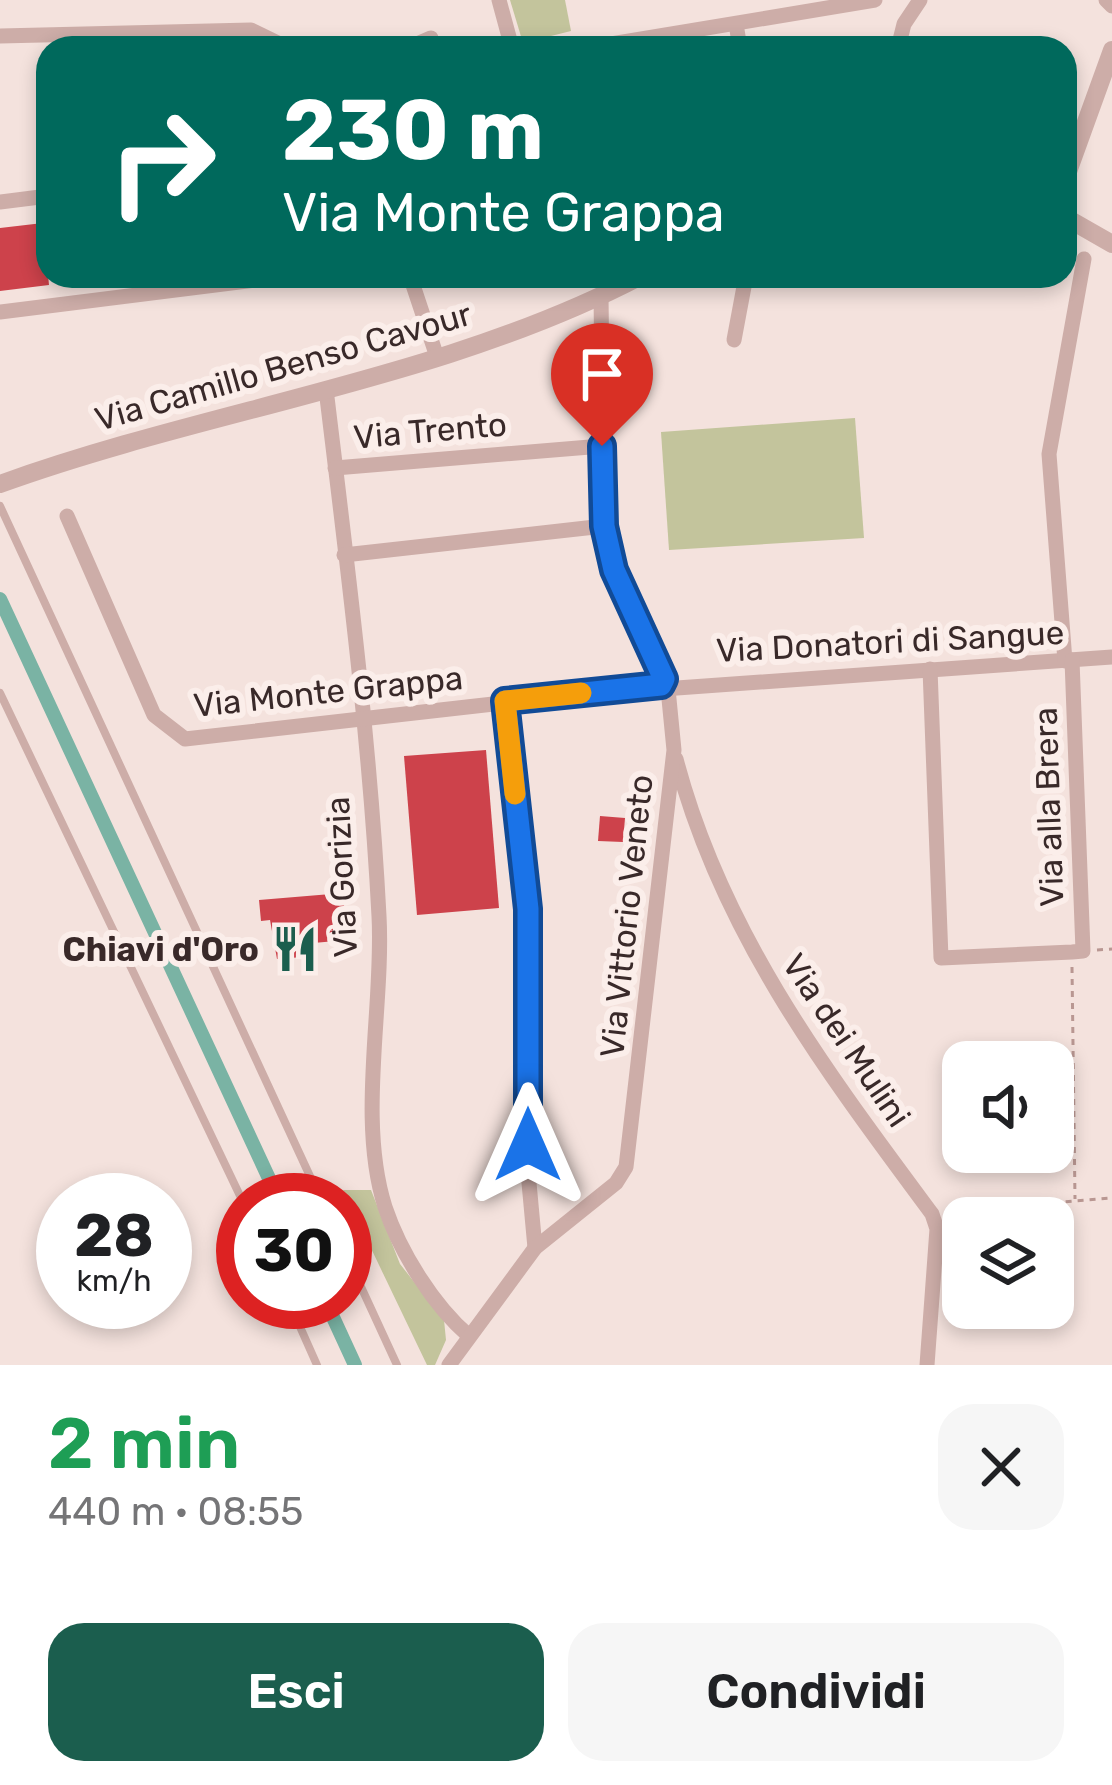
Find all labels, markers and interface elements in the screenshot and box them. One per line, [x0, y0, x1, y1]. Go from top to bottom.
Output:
text: 230 m [282, 80, 544, 180]
icon: right [84, 84, 240, 240]
text: Via Monte Grappa [282, 181, 725, 245]
street label: Via Camillo Benso Cavour [90, 294, 476, 439]
pin [551, 323, 653, 446]
icon: arrive [569, 341, 635, 407]
street label: Via Trento [352, 404, 508, 457]
street label: Via Donatori di Sangue [715, 613, 1065, 670]
street label: Via Monte Grappa [191, 658, 465, 725]
street label: Via alla Brera [1026, 707, 1071, 907]
street label: Via Vittorio Veneto [592, 773, 661, 1060]
street label: Via Gorizia [318, 796, 365, 958]
restaurant icon: Chiavi d'Oro [270, 924, 320, 974]
place label: Chiavi d'Oro [63, 930, 259, 969]
street label: Via dei Mulini [774, 946, 919, 1134]
map controls [942, 1041, 1074, 1329]
button: sound [942, 1041, 1074, 1173]
position arrow [465, 1082, 591, 1208]
speed limit sign: 30 [216, 1173, 372, 1329]
button: layers [942, 1197, 1074, 1329]
text: 28 [74, 1200, 154, 1271]
text: km/h [77, 1263, 151, 1299]
text: 2 min [48, 1401, 240, 1486]
button: close [938, 1404, 1064, 1530]
text: 440 m · 08:55 [48, 1489, 303, 1535]
button: Esci [48, 1623, 544, 1761]
button: Condividi [568, 1623, 1064, 1761]

